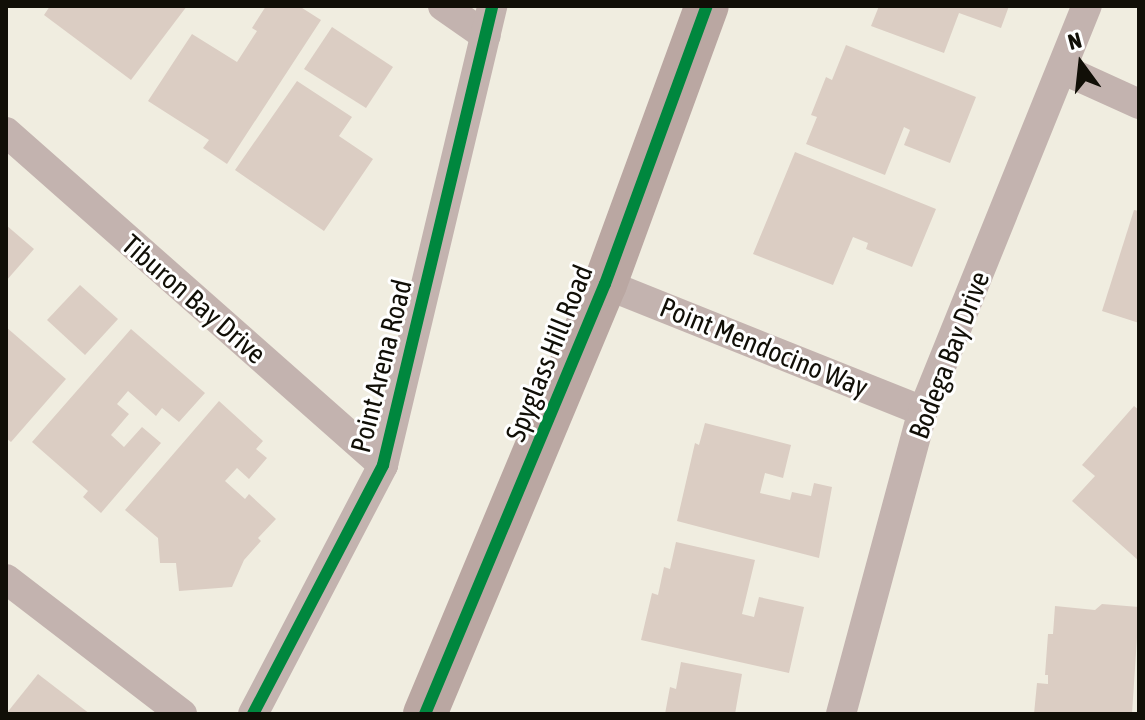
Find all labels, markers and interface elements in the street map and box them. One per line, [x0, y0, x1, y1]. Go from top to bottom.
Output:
north arrow [1041, 24, 1121, 104]
text: N [1065, 27, 1084, 55]
street label: Tiburon Bay Drive [115, 227, 273, 371]
street label: Spyglass Hill Road [498, 260, 600, 446]
street label: Bodega Bay Drive [902, 266, 996, 444]
street label: Point Arena Road [343, 276, 419, 456]
street label: Point Mendocino Way [655, 290, 873, 404]

